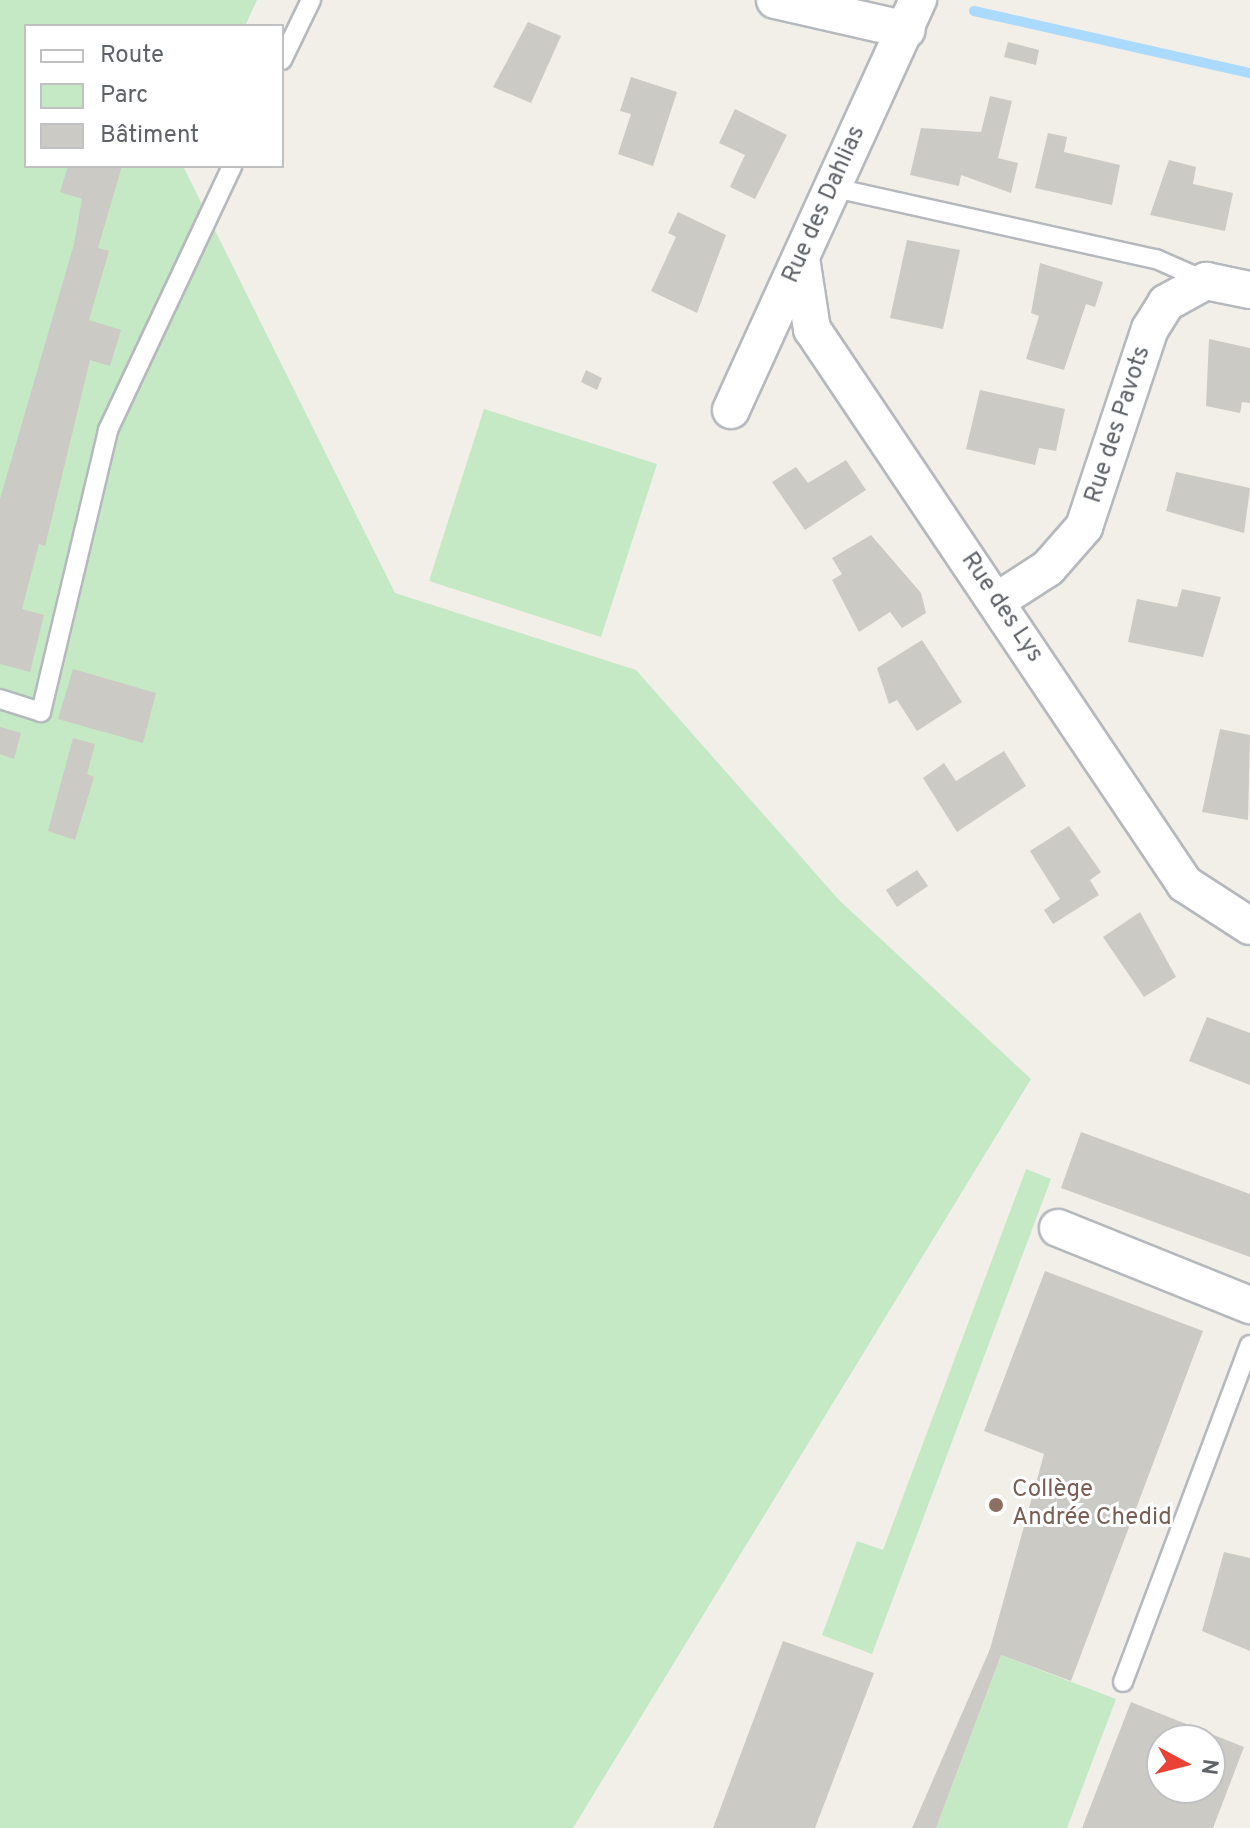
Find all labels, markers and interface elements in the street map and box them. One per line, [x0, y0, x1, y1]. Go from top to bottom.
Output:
legend [24, 24, 284, 168]
text: Route [100, 41, 164, 71]
text: Parc [100, 81, 148, 111]
text: Bâtiment [100, 121, 199, 151]
street label: Rue des Dahlias [777, 122, 873, 288]
street label: Rue des Pavots [1080, 343, 1158, 507]
street label: Rue des Lys [954, 547, 1048, 669]
place label: Collège Andrée Chedid [1012, 1477, 1172, 1533]
marker: Collège Andrée Chedid [987, 1496, 1005, 1514]
north arrow [1146, 1724, 1226, 1804]
text: N [1194, 1757, 1223, 1776]

